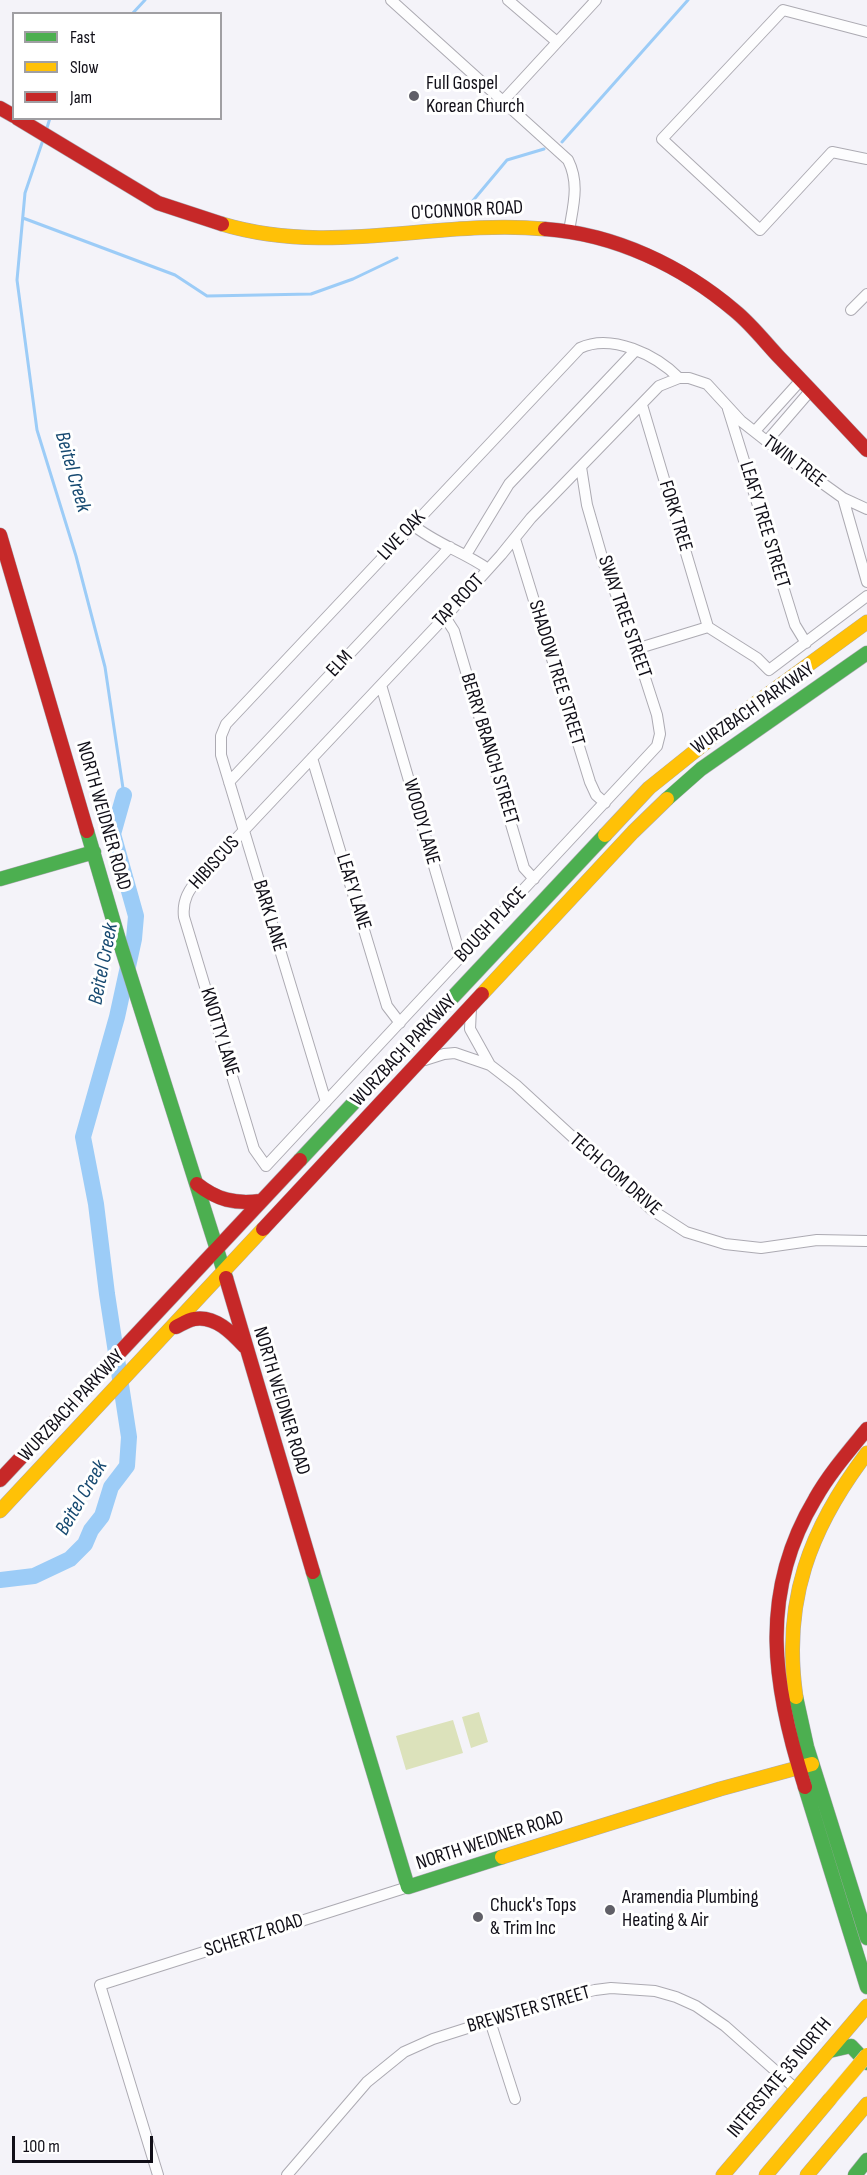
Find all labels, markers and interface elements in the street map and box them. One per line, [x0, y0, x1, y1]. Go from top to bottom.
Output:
legend [12, 12, 222, 120]
text: Fast [70, 27, 95, 48]
text: Slow [70, 57, 99, 78]
place label: Full Gospel Korean Church [426, 72, 524, 119]
text: Jam [70, 87, 92, 108]
marker: Full Gospel Korean Church [407, 89, 421, 103]
street label: O'CONNOR ROAD [410, 196, 524, 226]
water label: Beitel Creek [49, 429, 95, 515]
street label: TWIN TREE [758, 431, 830, 493]
street label: LEAFY TREE STREET [733, 459, 795, 591]
street label: FORK TREE [653, 478, 697, 554]
street label: LIVE OAK [373, 506, 431, 566]
street label: SWAY TREE STREET [592, 553, 656, 681]
street label: TAP ROOT [428, 569, 490, 633]
street label: SHADOW TREE STREET [523, 598, 589, 748]
street label: ELM [322, 646, 358, 682]
street label: WURZBACH PARKWAY [687, 658, 819, 760]
street label: BERRY BRANCH STREET [455, 670, 523, 828]
street label: NORTH WEIDNER ROAD [70, 739, 136, 893]
street label: WOODY LANE [397, 776, 445, 868]
street label: HIBISCUS [185, 831, 245, 895]
street label: LEAFY LANE [330, 851, 376, 933]
street label: BARK LANE [247, 877, 291, 955]
street label: BOUGH PLACE [450, 882, 532, 968]
water label: Beitel Creek [84, 921, 124, 1007]
street label: KNOTTY LANE [194, 985, 244, 1079]
street label: WURZBACH PARKWAY [346, 990, 462, 1112]
street label: TECH COM DRIVE [564, 1129, 666, 1221]
street label: NORTH WEIDNER ROAD [247, 1324, 315, 1478]
street label: WURZBACH PARKWAY [14, 1345, 130, 1467]
water label: Beitel Creek [51, 1456, 113, 1540]
street label: NORTH WEIDNER ROAD [413, 1806, 567, 1876]
place label: Aramendia Plumbing Heating & Air [622, 1886, 758, 1933]
place label: Chuck's Tops & Trim Inc [490, 1894, 576, 1941]
marker: Aramendia Plumbing Heating & Air [603, 1903, 617, 1917]
street label: SCHERTZ ROAD [202, 1909, 306, 1963]
marker: Chuck's Tops & Trim Inc [471, 1910, 485, 1924]
street label: BREWSTER STREET [465, 1981, 593, 2039]
street label: INTERSTATE 35 NORTH [723, 2013, 837, 2143]
scale bar [15, 2124, 156, 2162]
text: 100 m [23, 2136, 60, 2157]

